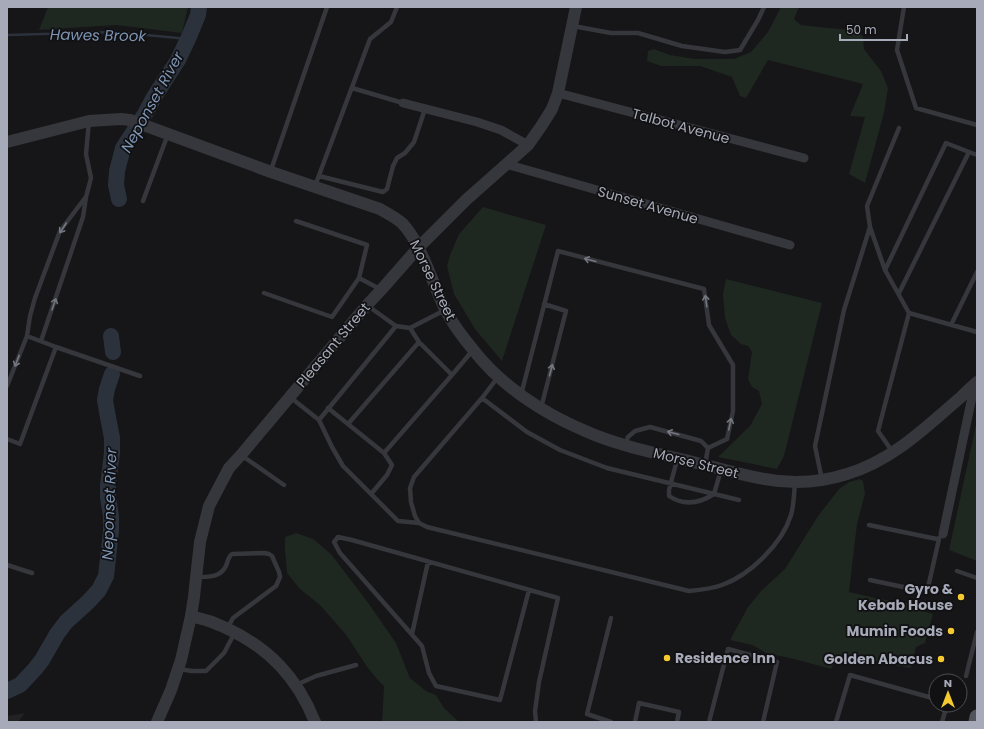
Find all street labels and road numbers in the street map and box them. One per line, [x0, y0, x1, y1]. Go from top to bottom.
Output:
street label: Talbot Avenue [630, 103, 732, 149]
street label: Sunset Avenue [595, 181, 701, 229]
street label: Morse Street [405, 237, 461, 323]
street label: Pleasant Street [292, 298, 374, 392]
street label: Morse Street [651, 443, 741, 483]

